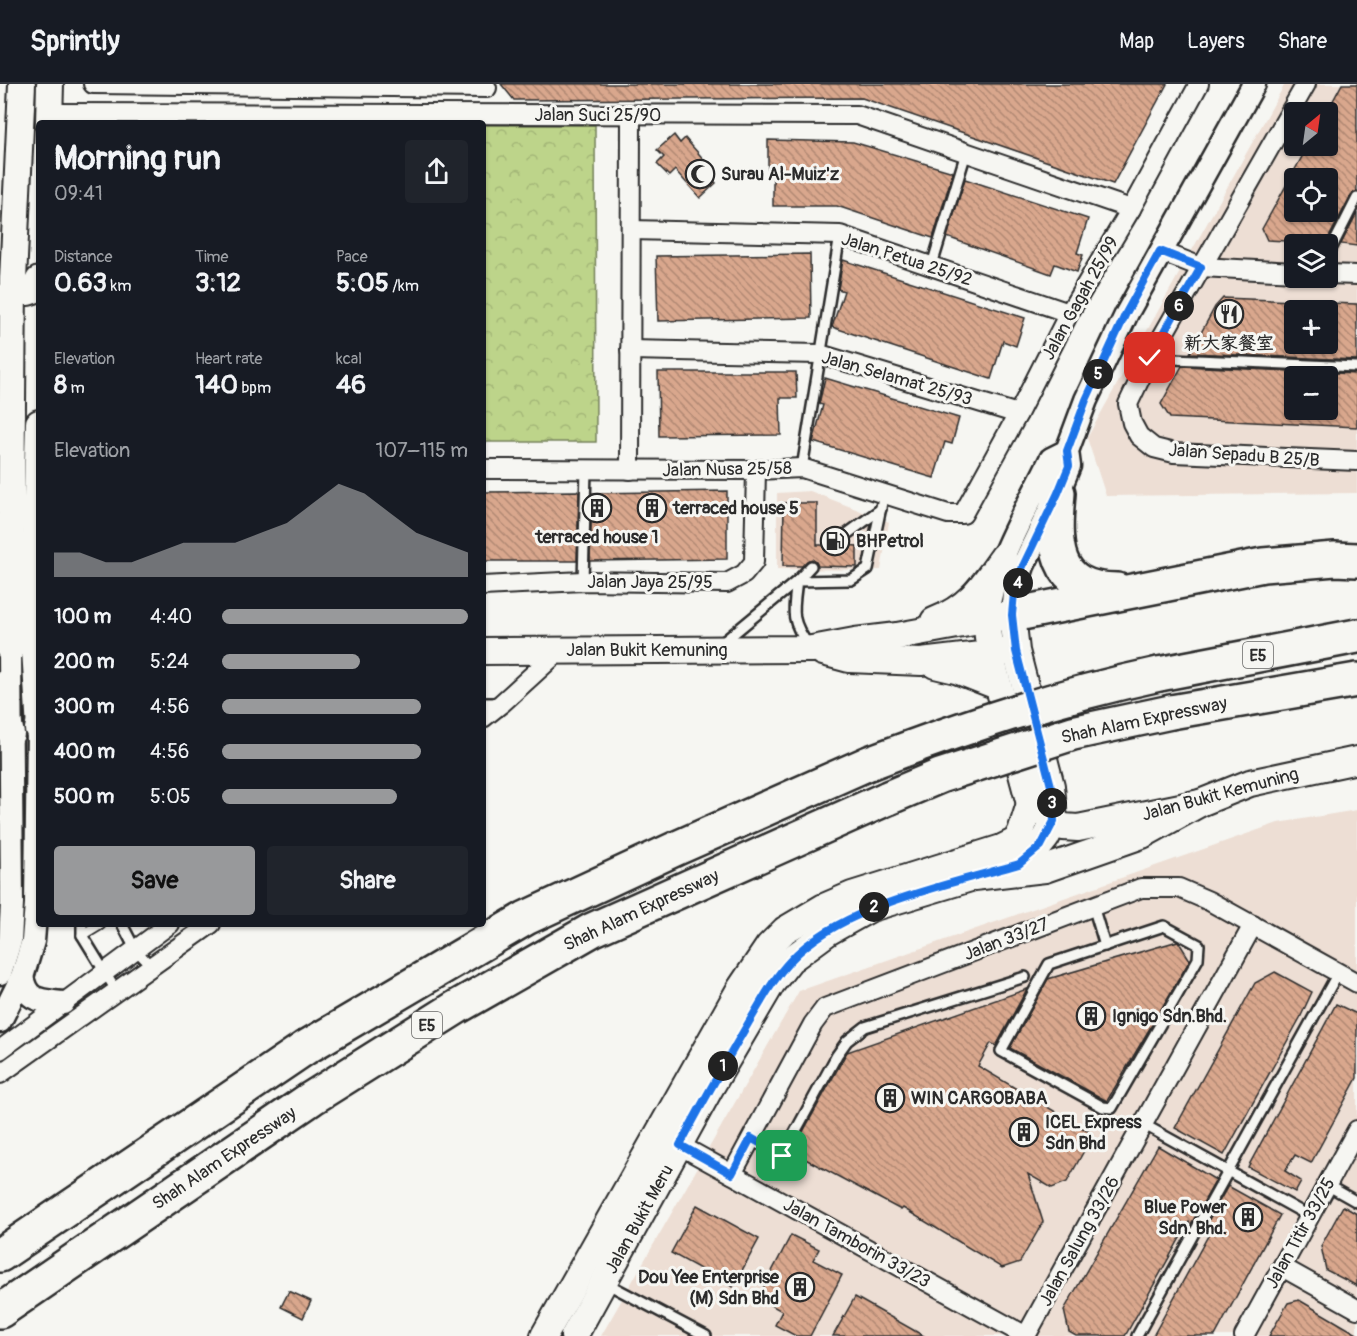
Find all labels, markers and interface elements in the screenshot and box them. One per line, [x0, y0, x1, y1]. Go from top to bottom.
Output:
text: Sprintly [30, 24, 120, 59]
text: Map [1119, 28, 1154, 55]
text: Layers [1187, 28, 1245, 55]
text: Share [1278, 28, 1327, 55]
north arrow [1284, 102, 1338, 156]
map controls [1284, 102, 1338, 420]
street label: Jalan Suci 25/90 [535, 104, 661, 127]
text: Morning run [54, 138, 221, 179]
button: share [405, 140, 468, 203]
mosque icon: Surau Al-Muiz'z [684, 158, 716, 190]
place label: Surau Al-Muiz'z [721, 163, 840, 186]
button: locate [1284, 168, 1338, 222]
text: 09:41 [54, 181, 103, 206]
street label: Jalan Petua 25/92 [839, 227, 975, 291]
street label: Jalan Gagah 25/99 [1037, 232, 1124, 364]
button: layers [1284, 234, 1338, 288]
text: Distance [54, 247, 113, 267]
text: Time [195, 247, 228, 267]
text: Pace [336, 247, 368, 267]
text: 0.63 [54, 267, 107, 299]
text: 3:12 [195, 267, 241, 299]
text: 5:05 [336, 267, 389, 299]
text: km [107, 276, 131, 296]
text: /km [389, 276, 419, 296]
pin: 6 [1164, 291, 1194, 321]
text: 6 [1174, 296, 1184, 316]
restaurant icon: 新大家餐室 [1213, 298, 1245, 330]
button: + [1284, 300, 1338, 354]
pin [1124, 332, 1175, 383]
place label: 新大家餐室 [1184, 332, 1274, 355]
icon: check [1133, 341, 1166, 374]
street label: Jalan Selamat 25/93 [819, 346, 975, 411]
text: Elevation [54, 349, 115, 369]
text: Heart rate [195, 349, 262, 369]
text: kcal [336, 349, 362, 369]
pin: 5 [1083, 359, 1113, 389]
text: 5 [1094, 364, 1102, 384]
button: − [1284, 366, 1338, 420]
text: 8 [54, 369, 67, 401]
text: 140 [195, 369, 238, 401]
text: 46 [336, 369, 366, 401]
text: m [67, 378, 85, 398]
text: bpm [238, 378, 271, 398]
text: Elevation [54, 438, 130, 463]
text: 107–115 m [376, 438, 468, 463]
street label: Jalan Sepadu B 25/B [1167, 439, 1320, 472]
street label: Jalan Nusa 25/58 [662, 457, 792, 482]
building icon: terraced house 1 [581, 492, 613, 524]
building icon: terraced house 5 [636, 492, 668, 524]
place label: terraced house 5 [672, 497, 799, 520]
fuel station icon: BHPetrol [819, 525, 851, 557]
place label: terraced house 1 [534, 526, 659, 549]
place label: BHPetrol [856, 530, 924, 553]
pin: 4 [1003, 568, 1033, 598]
street label: Jalan Jaya 25/95 [587, 571, 713, 594]
text: 4 [1013, 573, 1023, 593]
text: 100 m [54, 604, 111, 629]
text: 4:40 [150, 604, 192, 629]
street label: Jalan Bukit Kemuning [566, 639, 728, 662]
road number: E5 [1243, 642, 1273, 668]
text: 200 m [54, 649, 115, 674]
text: 5:24 [150, 649, 189, 674]
street label: Shah Alam Expressway [1059, 692, 1229, 749]
text: 300 m [54, 694, 115, 719]
text: 4:56 [150, 694, 189, 719]
text: 400 m [54, 739, 115, 764]
text: 4:56 [150, 739, 189, 764]
street label: Jalan Bukit Kemuning [1139, 762, 1301, 826]
text: 500 m [54, 784, 114, 809]
text: 5:05 [150, 784, 191, 809]
pin: 3 [1037, 788, 1067, 818]
text: 3 [1048, 793, 1056, 813]
button: Save [54, 846, 255, 915]
button: Share [267, 846, 468, 915]
street label: Shah Alam Expressway [560, 864, 723, 957]
pin: 2 [859, 892, 889, 922]
text: 2 [870, 897, 878, 917]
street label: Jalan 33/27 [960, 913, 1052, 966]
building icon: Ignigo Sdn.Bhd. [1075, 1000, 1107, 1032]
place label: Ignigo Sdn.Bhd. [1112, 1005, 1227, 1028]
road number: E5 [412, 1012, 442, 1038]
pin: 1 [708, 1051, 738, 1081]
text: 1 [720, 1056, 726, 1076]
building icon: WIN CARGOBABA [874, 1082, 906, 1114]
place label: WIN CARGOBABA [911, 1087, 1048, 1110]
street label: Shah Alam Expressway [148, 1101, 301, 1215]
place label: ICEL Express Sdn Bhd [1045, 1111, 1143, 1155]
building icon: ICEL Express Sdn Bhd [1008, 1116, 1040, 1148]
pin [756, 1130, 807, 1181]
icon: arrive [765, 1139, 798, 1172]
street label: Jalan Bukit Meru [600, 1160, 679, 1278]
street label: Jalan Salung 33/26 [1034, 1172, 1125, 1311]
street label: Jalan Titir 33/25 [1260, 1174, 1340, 1293]
street label: Jalan Tamborin 33/23 [779, 1193, 934, 1293]
place label: Blue Power Sdn. Bhd. [1144, 1196, 1228, 1240]
building icon: Blue Power Sdn. Bhd. [1232, 1201, 1264, 1233]
place label: Dou Yee Enterprise (M) Sdn Bhd [638, 1266, 780, 1310]
building icon: Dou Yee Enterprise (M) Sdn Bhd [784, 1271, 816, 1303]

